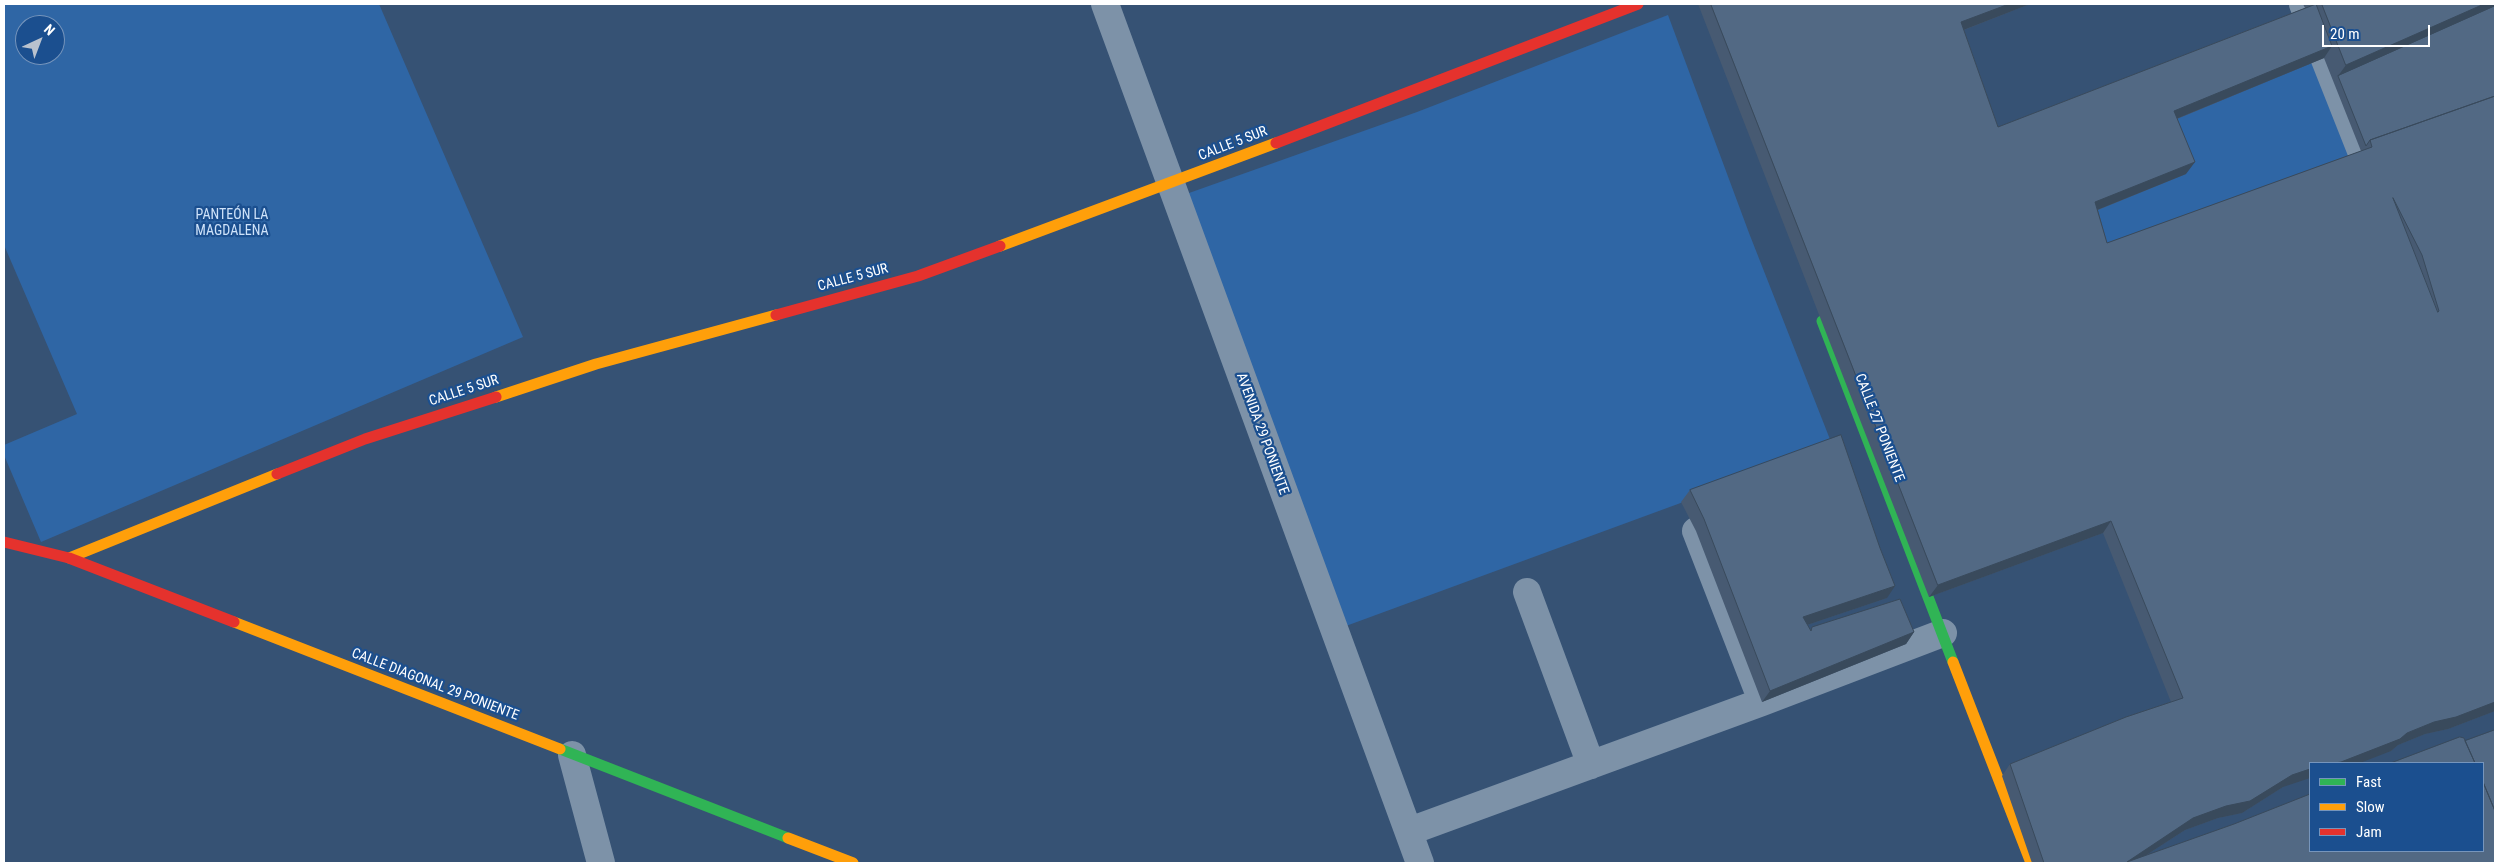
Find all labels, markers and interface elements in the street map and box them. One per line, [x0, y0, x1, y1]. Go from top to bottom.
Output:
north arrow [15, 15, 65, 65]
scale bar [2324, 15, 2432, 47]
text: N [41, 21, 58, 39]
text: 20 m [2330, 25, 2360, 43]
street label: CALLE 5 SUR [1196, 123, 1270, 165]
park label: PANTEÓN LA MAGDALENA [195, 207, 269, 240]
street label: CALLE 5 SUR [816, 261, 890, 295]
street label: AVENIDA 29 PONIENTE [1232, 371, 1292, 497]
street label: CALLE 5 SUR [427, 372, 501, 410]
street label: CALLE 27 PONIENTE [1851, 372, 1907, 484]
street label: CALLE DIAGONAL 29 PONIENTE [349, 645, 521, 725]
legend [2309, 762, 2484, 852]
text: Fast [2356, 773, 2381, 791]
text: Slow [2356, 798, 2385, 816]
text: Jam [2356, 823, 2382, 841]

